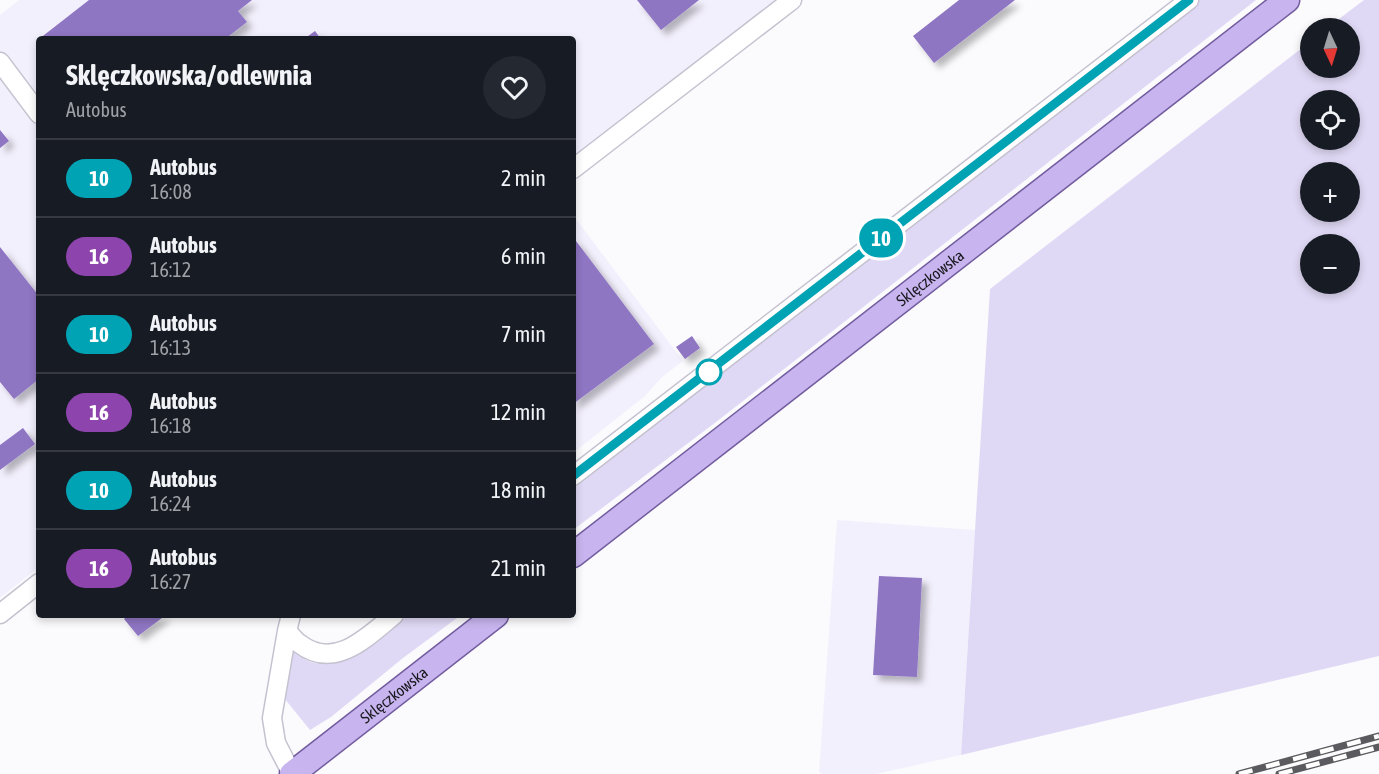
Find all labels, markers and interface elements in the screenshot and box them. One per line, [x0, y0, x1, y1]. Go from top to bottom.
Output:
north arrow [1300, 18, 1360, 78]
map controls [1300, 18, 1360, 294]
button: heart [483, 56, 546, 119]
text: Sklęczkowska/odlewnia [66, 59, 312, 91]
button: locate [1300, 90, 1360, 150]
text: Autobus [66, 98, 127, 121]
text: Autobus [150, 154, 217, 180]
button: + [1300, 162, 1360, 222]
text: 2 min [501, 165, 546, 191]
text: 10 [89, 166, 109, 190]
text: 16:08 [150, 180, 192, 203]
line badge: 10 [854, 218, 908, 258]
text: 10 [871, 226, 891, 250]
text: Autobus [150, 232, 217, 258]
button: − [1300, 234, 1360, 294]
text: 6 min [501, 243, 546, 269]
text: 16 [89, 244, 109, 268]
street label: Sklęczkowska [893, 246, 967, 309]
text: 16:12 [150, 258, 191, 281]
text: Autobus [150, 310, 217, 336]
text: 7 min [501, 321, 546, 347]
text: 10 [89, 322, 109, 346]
text: 16:13 [150, 336, 191, 359]
unlabelled marker [696, 359, 722, 385]
text: Autobus [150, 388, 217, 414]
text: 12 min [491, 399, 546, 425]
text: 16 [89, 400, 109, 424]
text: 16:18 [150, 414, 191, 437]
text: Autobus [150, 466, 217, 492]
text: 18 min [491, 477, 546, 503]
text: 10 [89, 478, 109, 502]
text: 16:24 [150, 492, 191, 515]
text: Autobus [150, 544, 217, 570]
text: 21 min [491, 555, 546, 581]
text: 16 [89, 556, 109, 580]
text: 16:27 [150, 570, 191, 593]
street label: Sklęczkowska [356, 663, 431, 727]

